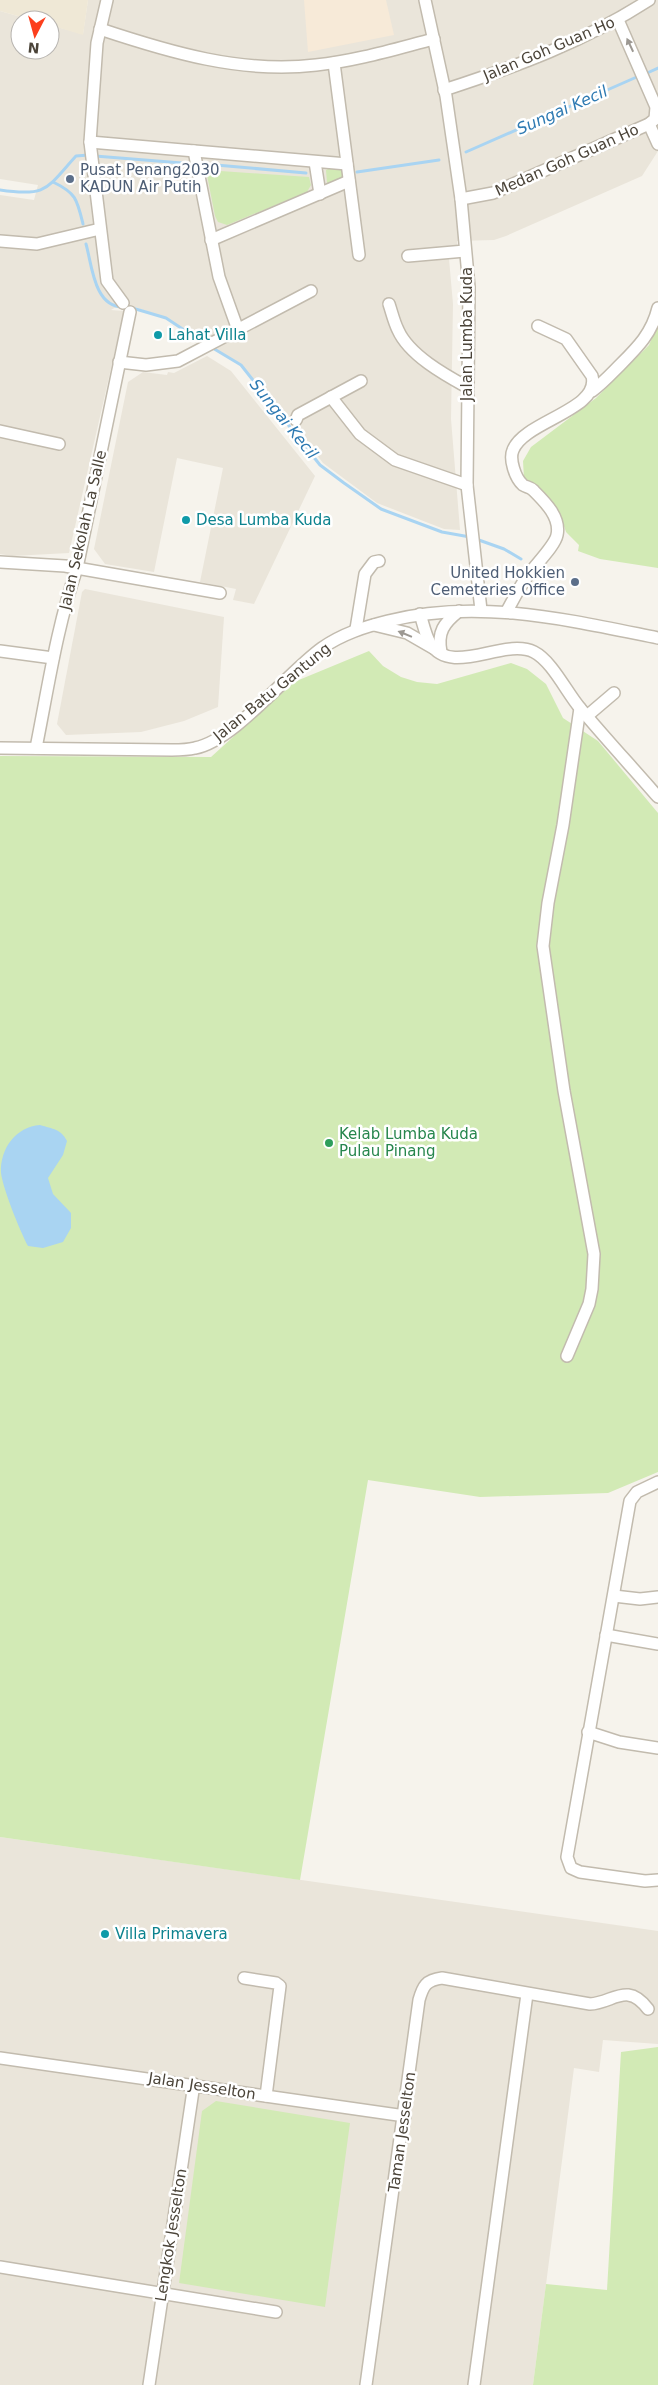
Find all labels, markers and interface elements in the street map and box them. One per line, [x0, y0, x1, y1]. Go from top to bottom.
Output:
north arrow [10, 10, 60, 60]
street label: Jalan Goh Guan Ho [479, 13, 618, 85]
one-way arrow [626, 38, 634, 52]
text: N [27, 39, 40, 56]
water label: Sungai Kecil [514, 81, 611, 138]
street label: Medan Goh Guan Ho [492, 120, 642, 200]
place label: Pusat Penang2030 KADUN Air Putih [80, 161, 220, 196]
marker: Pusat Penang2030 KADUN Air Putih [64, 173, 76, 185]
street label: Jalan Lumba Kuda [458, 267, 476, 402]
place label: Lahat Villa [168, 326, 247, 344]
marker: Lahat Villa [152, 329, 164, 341]
water label: Sungai Kecil [246, 375, 322, 463]
street label: Jalan Sekolah La Salle [56, 448, 110, 613]
place label: Desa Lumba Kuda [196, 511, 332, 529]
marker: Desa Lumba Kuda [180, 514, 192, 526]
place label: United Hokkien Cemeteries Office [430, 564, 565, 599]
marker: United Hokkien Cemeteries Office [569, 576, 581, 588]
one-way arrow [398, 629, 412, 637]
street label: Jalan Batu Gantung [209, 639, 334, 745]
place label: Kelab Lumba Kuda Pulau Pinang [339, 1125, 478, 1160]
marker: Kelab Lumba Kuda Pulau Pinang [323, 1137, 335, 1149]
place label: Villa Primavera [115, 1925, 228, 1943]
marker: Villa Primavera [99, 1928, 111, 1940]
street label: Jalan Jesselton [146, 2068, 257, 2103]
street label: Taman Jesselton [385, 2071, 419, 2194]
street label: Lengkok Jesselton [152, 2167, 190, 2303]

